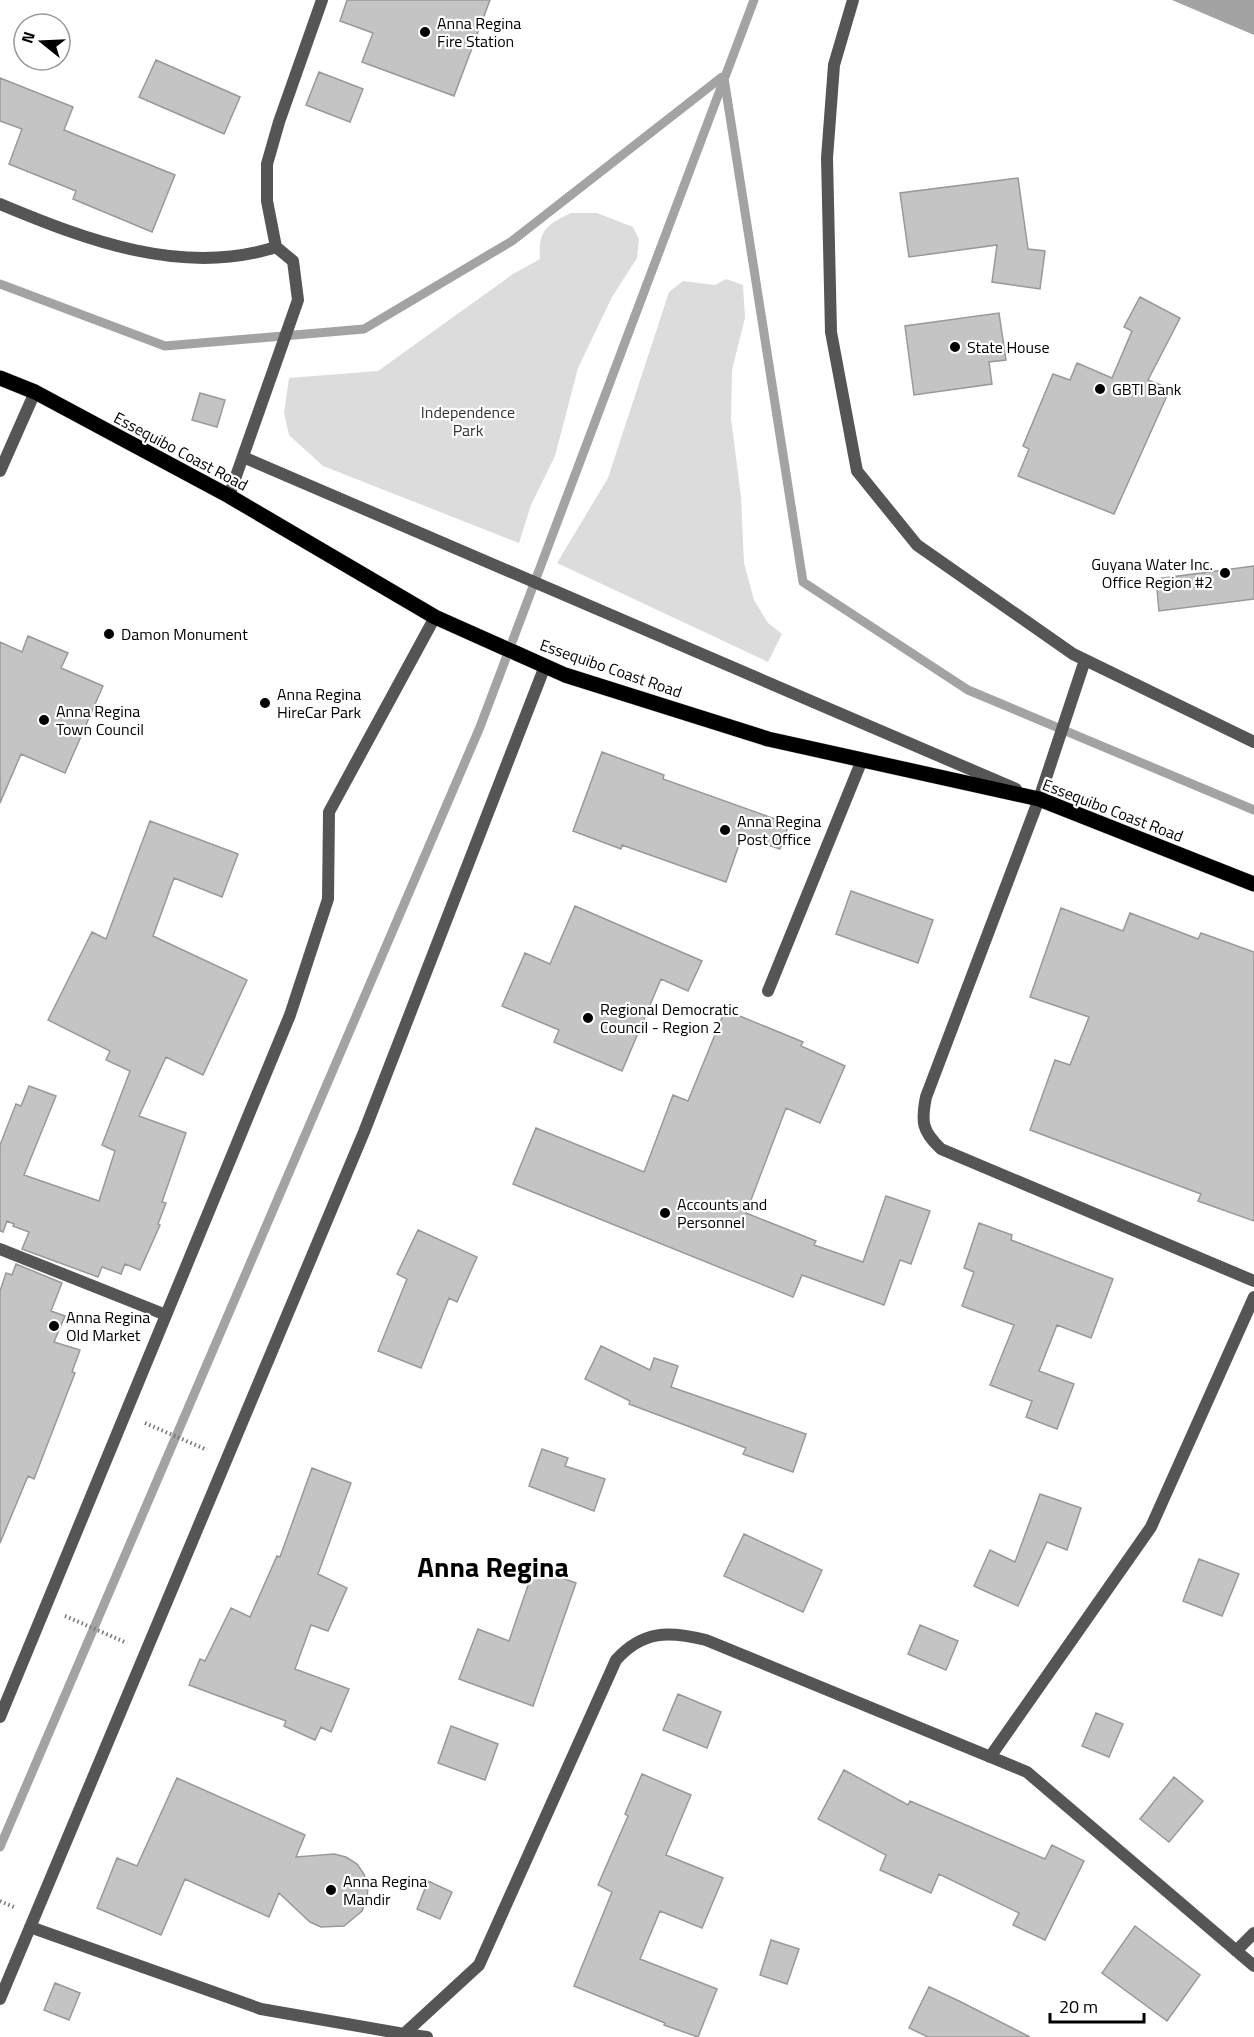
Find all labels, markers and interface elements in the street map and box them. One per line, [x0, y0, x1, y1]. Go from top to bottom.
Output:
place label: Anna Regina Fire Station [437, 11, 521, 53]
north arrow [12, 12, 72, 72]
marker: Anna Regina Fire Station [418, 25, 432, 39]
text: N [15, 28, 41, 46]
place label: State House [967, 335, 1050, 359]
marker: State House [948, 340, 962, 354]
place label: GBTI Bank [1112, 377, 1182, 401]
marker: GBTI Bank [1093, 382, 1107, 396]
park label: Independence Park [421, 400, 515, 442]
street label: Essequibo Coast Road [110, 405, 252, 497]
place label: Guyana Water Inc. Office Region #2 [1091, 552, 1213, 594]
marker: Guyana Water Inc. Office Region #2 [1218, 566, 1232, 580]
place label: Damon Monument [121, 622, 248, 646]
marker: Damon Monument [102, 627, 116, 641]
street label: Essequibo Coast Road [537, 632, 685, 704]
place label: Anna Regina HireCar Park [277, 682, 361, 724]
marker: Anna Regina HireCar Park [258, 696, 272, 710]
place label: Anna Regina Town Council [56, 699, 144, 741]
marker: Anna Regina Town Council [37, 713, 51, 727]
street label: Essequibo Coast Road [1039, 772, 1187, 848]
place label: Anna Regina Post Office [737, 809, 821, 851]
marker: Anna Regina Post Office [718, 823, 732, 837]
place label: Regional Democratic Council - Region 2 [600, 997, 739, 1039]
marker: Regional Democratic Council - Region 2 [581, 1011, 595, 1025]
place label: Accounts and Personnel [677, 1192, 767, 1234]
marker: Accounts and Personnel [658, 1206, 672, 1220]
place label: Anna Regina Old Market [66, 1305, 150, 1347]
marker: Anna Regina Old Market [47, 1319, 61, 1333]
district label: Anna Regina [417, 1545, 569, 1588]
place label: Anna Regina Mandir [343, 1869, 427, 1911]
marker: Anna Regina Mandir [324, 1883, 338, 1897]
scale bar [1050, 1986, 1144, 2024]
text: 20 m [1059, 1993, 1098, 2020]

